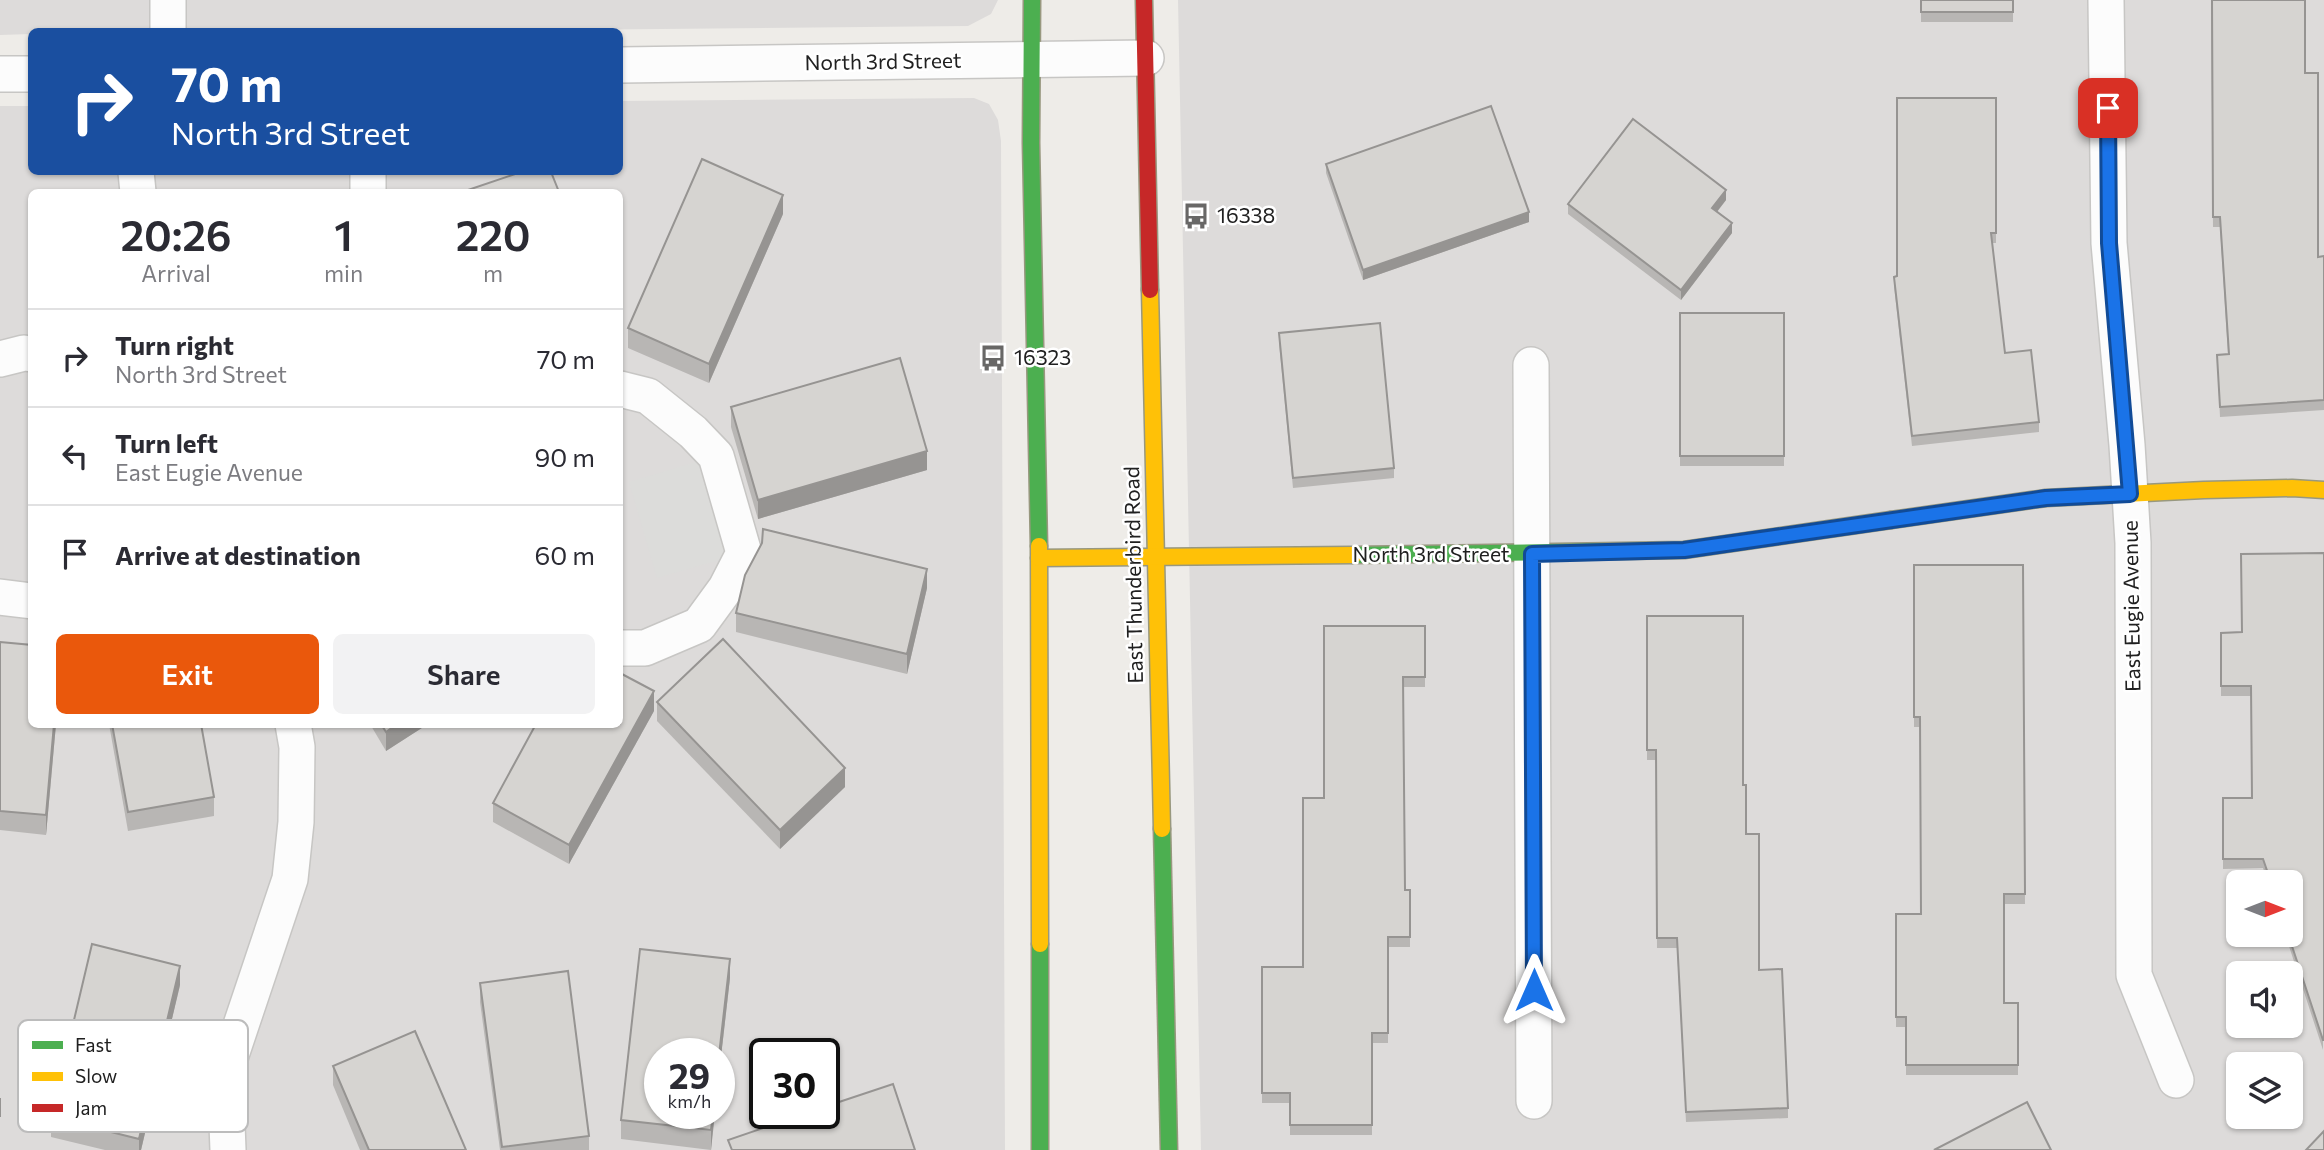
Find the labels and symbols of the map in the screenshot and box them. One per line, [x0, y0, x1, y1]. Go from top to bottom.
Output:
street label: North 3rd Street [804, 47, 962, 74]
pin [2078, 78, 2138, 138]
bus stop icon: 16338 [1181, 201, 1211, 231]
place label: 16338 [1217, 202, 1275, 227]
bus stop icon: 16323 [978, 343, 1008, 373]
place label: 16323 [1014, 344, 1071, 369]
street label: East Thunderbird Road [1118, 466, 1147, 684]
street label: East Eugie Avenue [2117, 520, 2144, 692]
street label: North 3rd Street [1353, 541, 1509, 566]
north arrow [2226, 870, 2303, 947]
position arrow [1497, 953, 1571, 1027]
legend [18, 1020, 248, 1132]
text: Fast [75, 1033, 112, 1056]
speed limit sign: 30 [749, 1038, 840, 1129]
text: Slow [75, 1064, 117, 1087]
text: Jam [75, 1096, 107, 1119]

